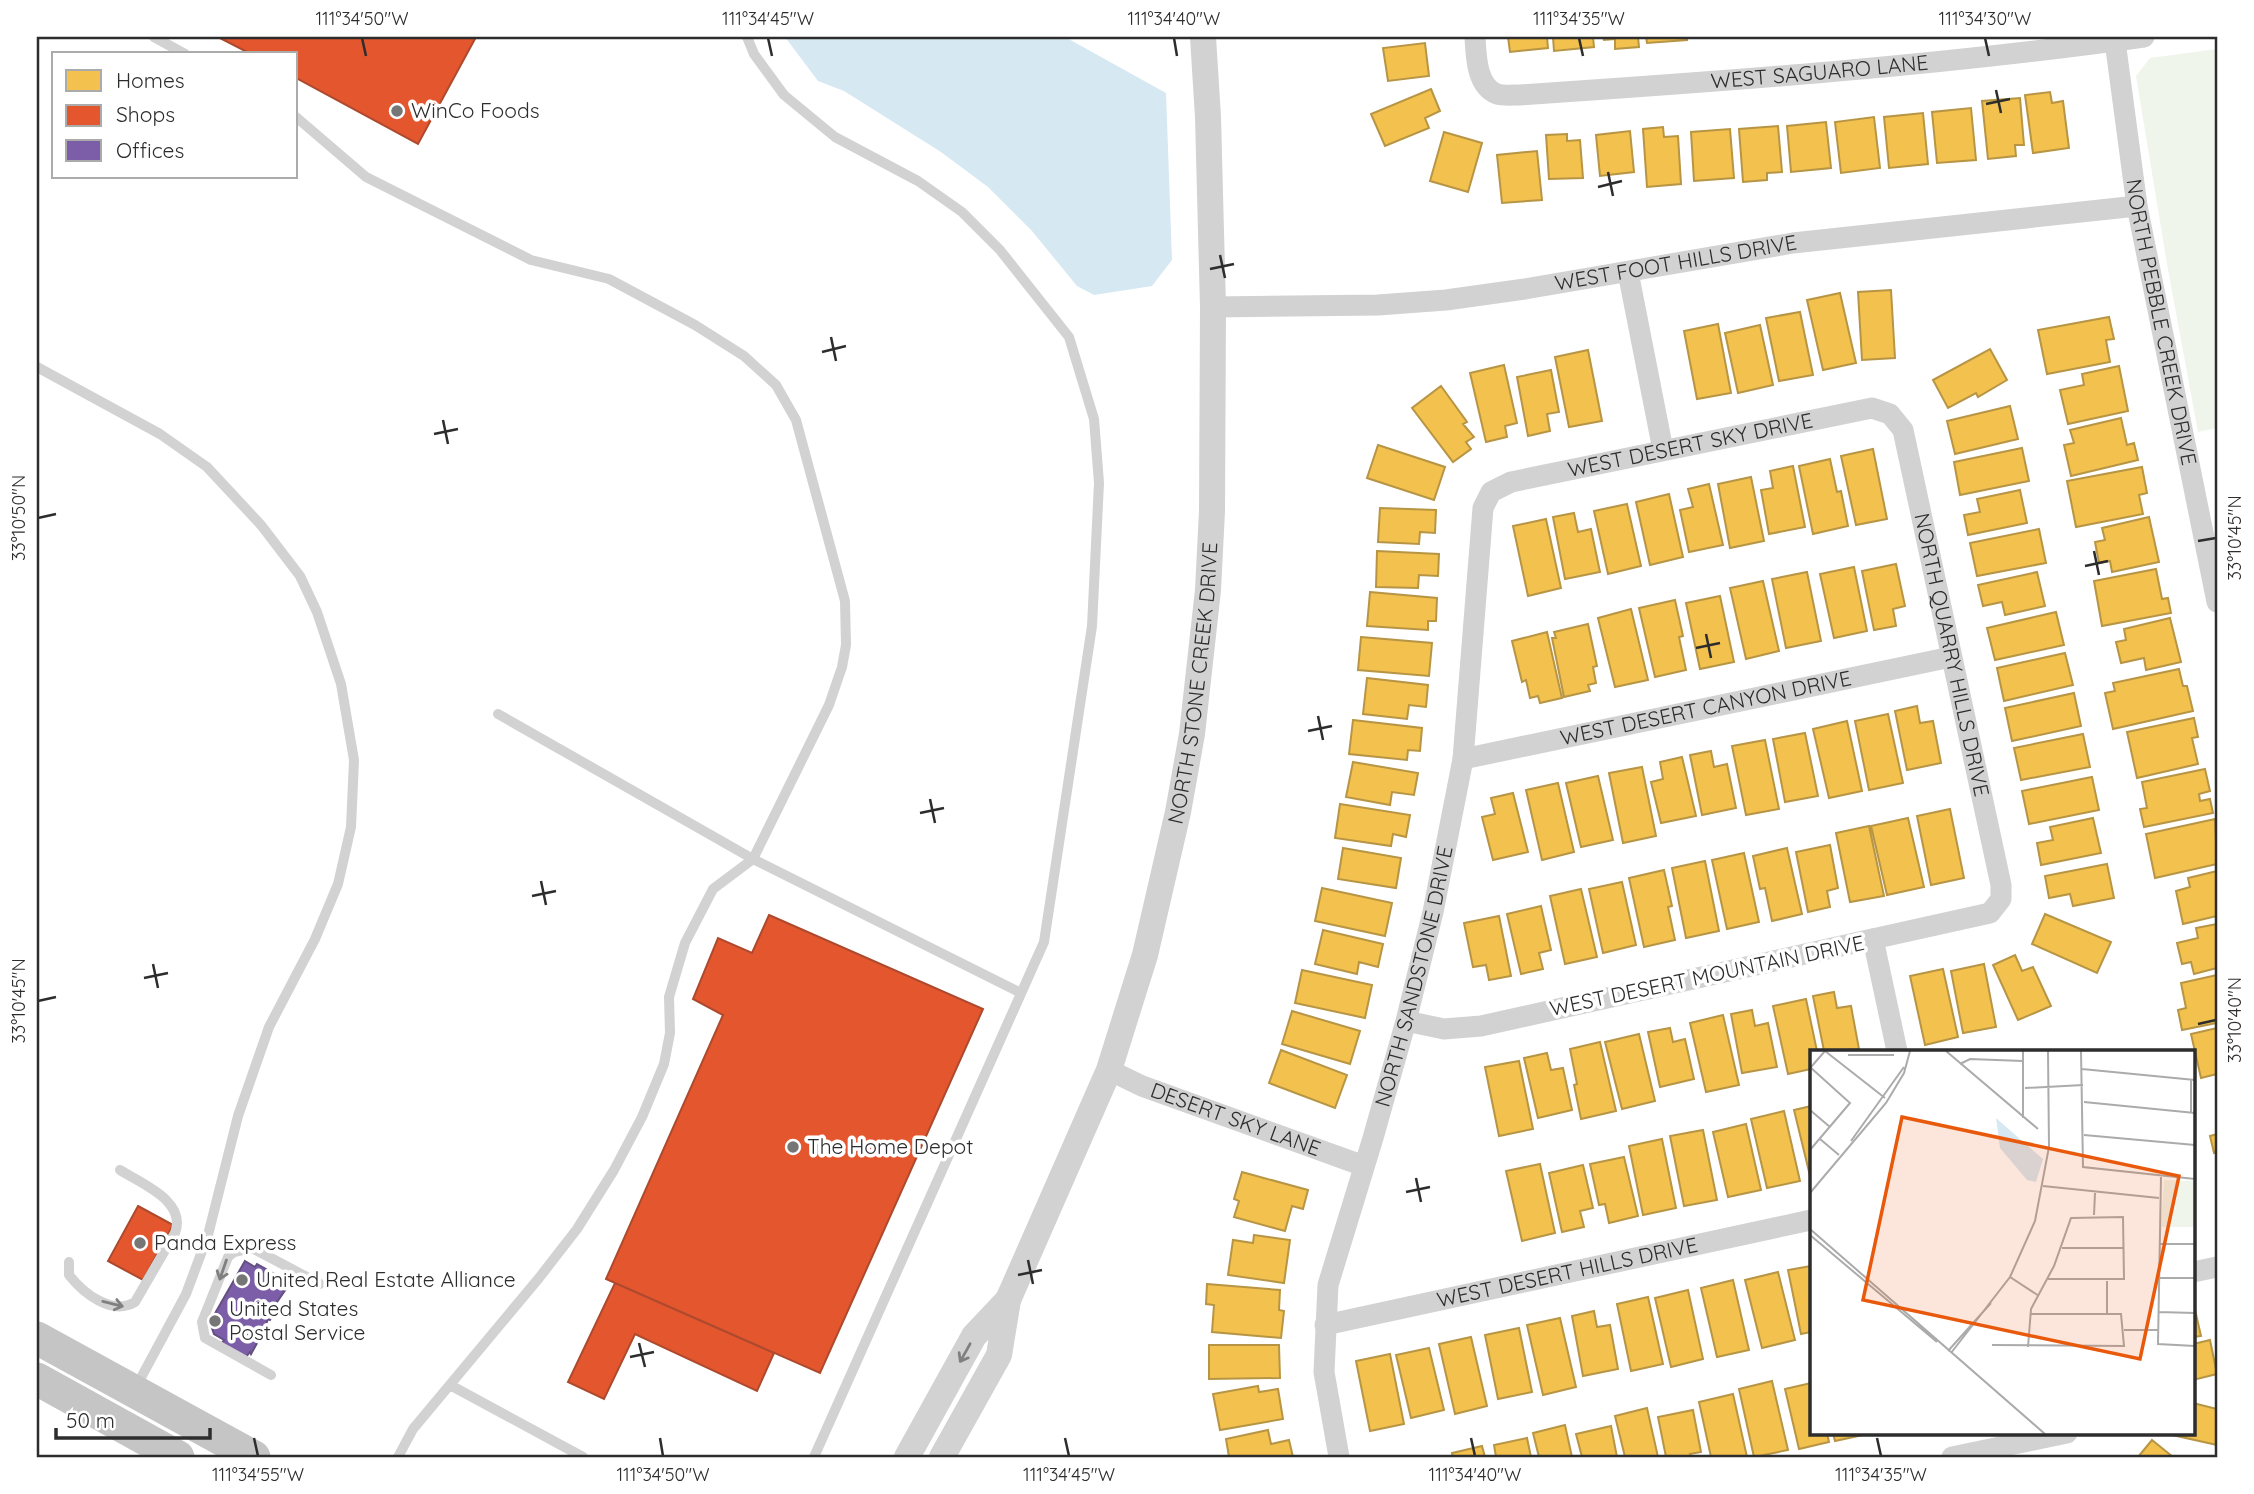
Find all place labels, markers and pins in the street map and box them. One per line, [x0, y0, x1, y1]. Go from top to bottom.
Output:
place label: WinCo Foods [411, 97, 540, 123]
marker: WinCo Foods [389, 103, 405, 119]
place label: The Home Depot [807, 1133, 973, 1159]
marker: The Home Depot [785, 1139, 801, 1155]
place label: Panda Express [154, 1229, 296, 1255]
marker: Panda Express [132, 1235, 148, 1251]
place label: United Real Estate Alliance [256, 1266, 516, 1292]
marker: United Real Estate Alliance [234, 1272, 250, 1288]
place label: United States Postal Service [229, 1295, 365, 1345]
marker: United States Postal Service [207, 1313, 223, 1329]

